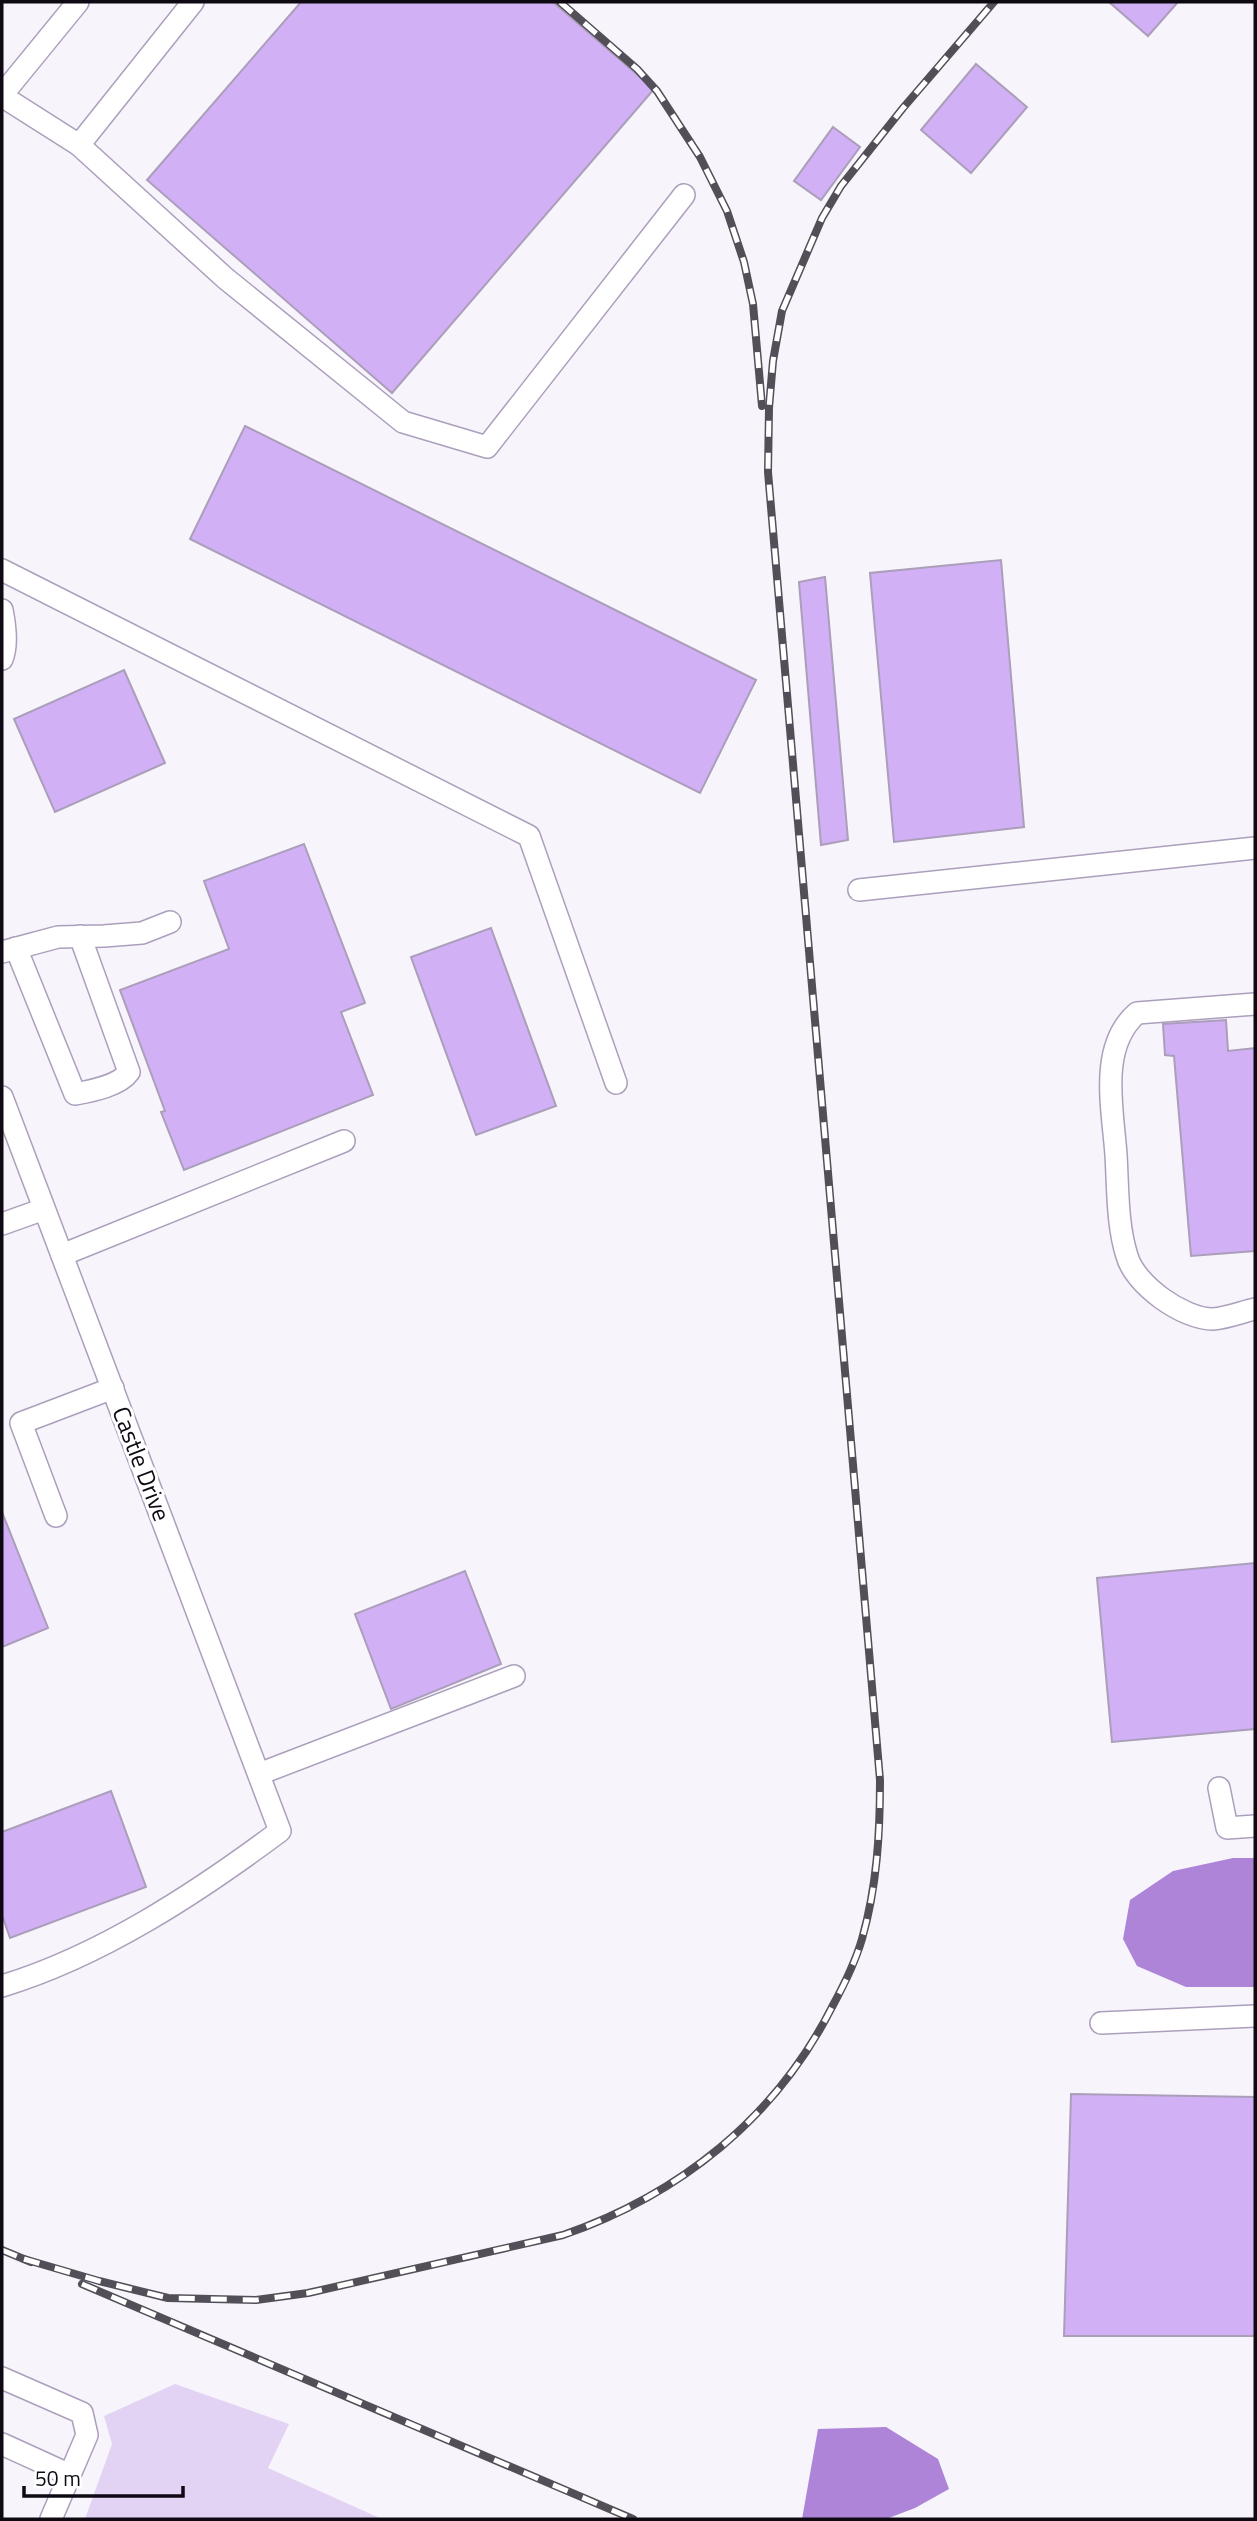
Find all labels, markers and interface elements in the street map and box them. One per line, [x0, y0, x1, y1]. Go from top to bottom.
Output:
street label: Castle Drive [104, 1401, 180, 1526]
scale bar [24, 2454, 184, 2498]
text: 50 m [35, 2462, 81, 2494]

